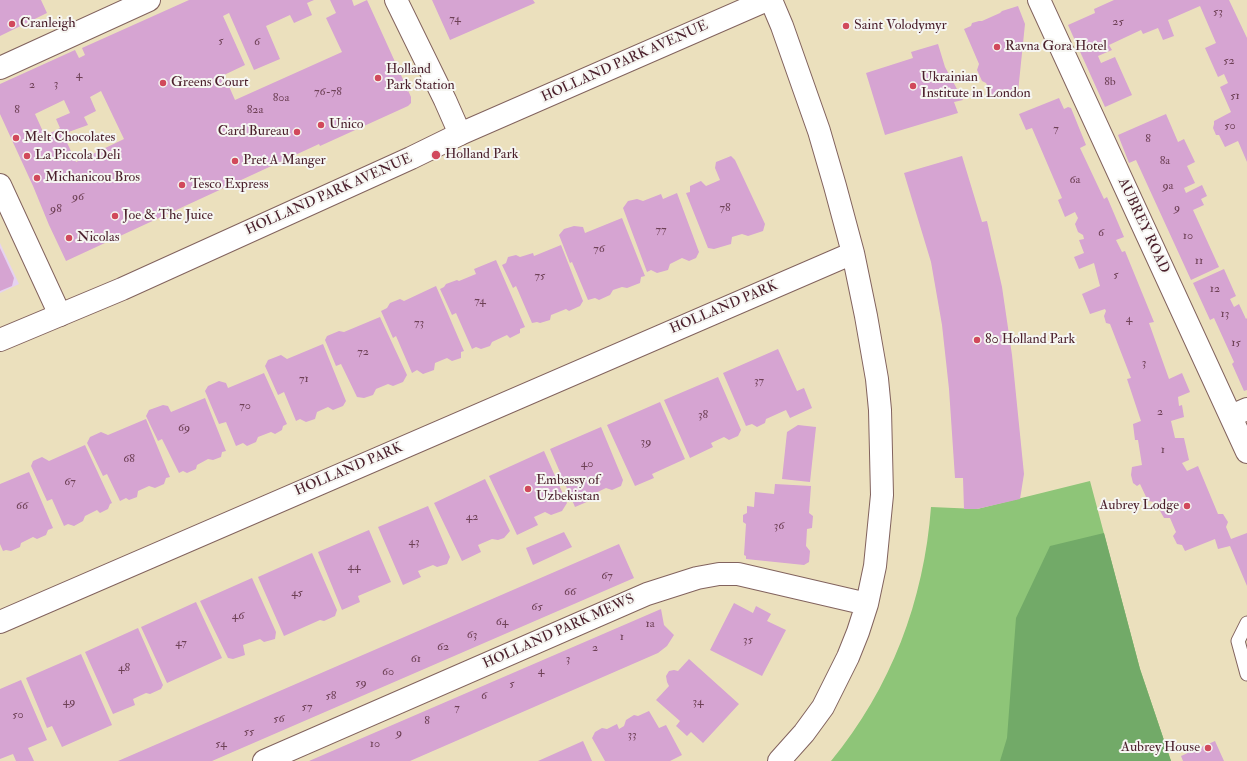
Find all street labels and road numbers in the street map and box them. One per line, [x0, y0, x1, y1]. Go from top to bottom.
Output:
street label: HOLLAND PARK AVENUE [539, 18, 711, 106]
street label: HOLLAND PARK AVENUE [243, 151, 415, 239]
street label: AUBREY ROAD [1114, 176, 1172, 276]
street label: HOLLAND PARK [668, 278, 780, 338]
street label: HOLLAND PARK [293, 440, 405, 500]
street label: HOLLAND PARK MEWS [481, 591, 637, 673]

